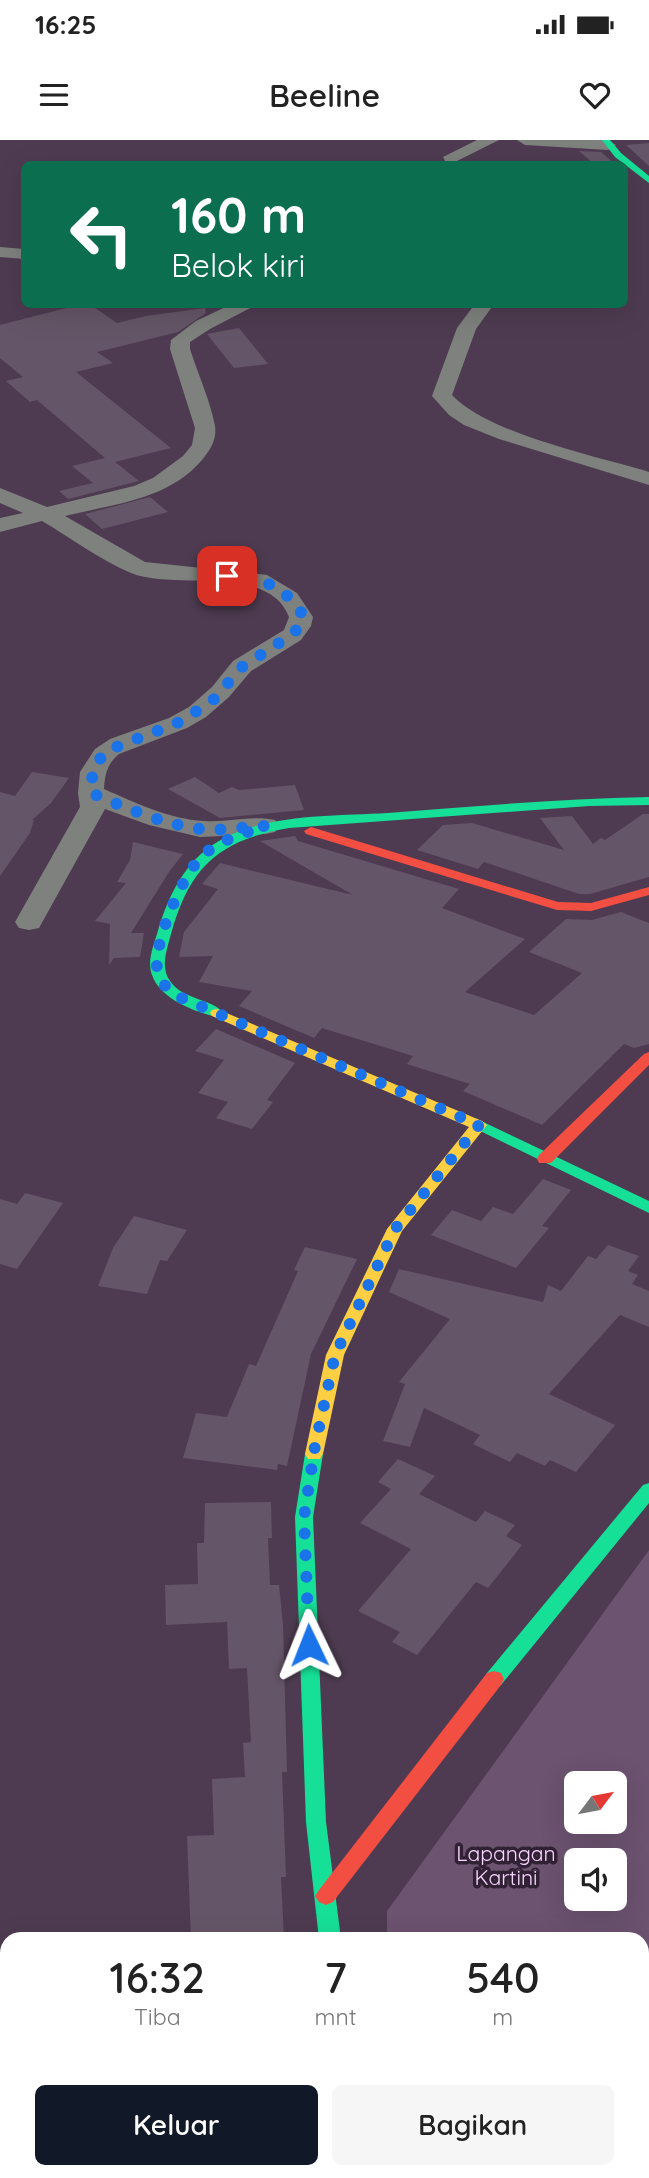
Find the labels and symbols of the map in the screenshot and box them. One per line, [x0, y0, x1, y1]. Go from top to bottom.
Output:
pin [197, 546, 257, 606]
position arrow [272, 1608, 346, 1682]
north arrow [564, 1771, 626, 1834]
park label: Lapangan Kartini [456, 1840, 556, 1890]

